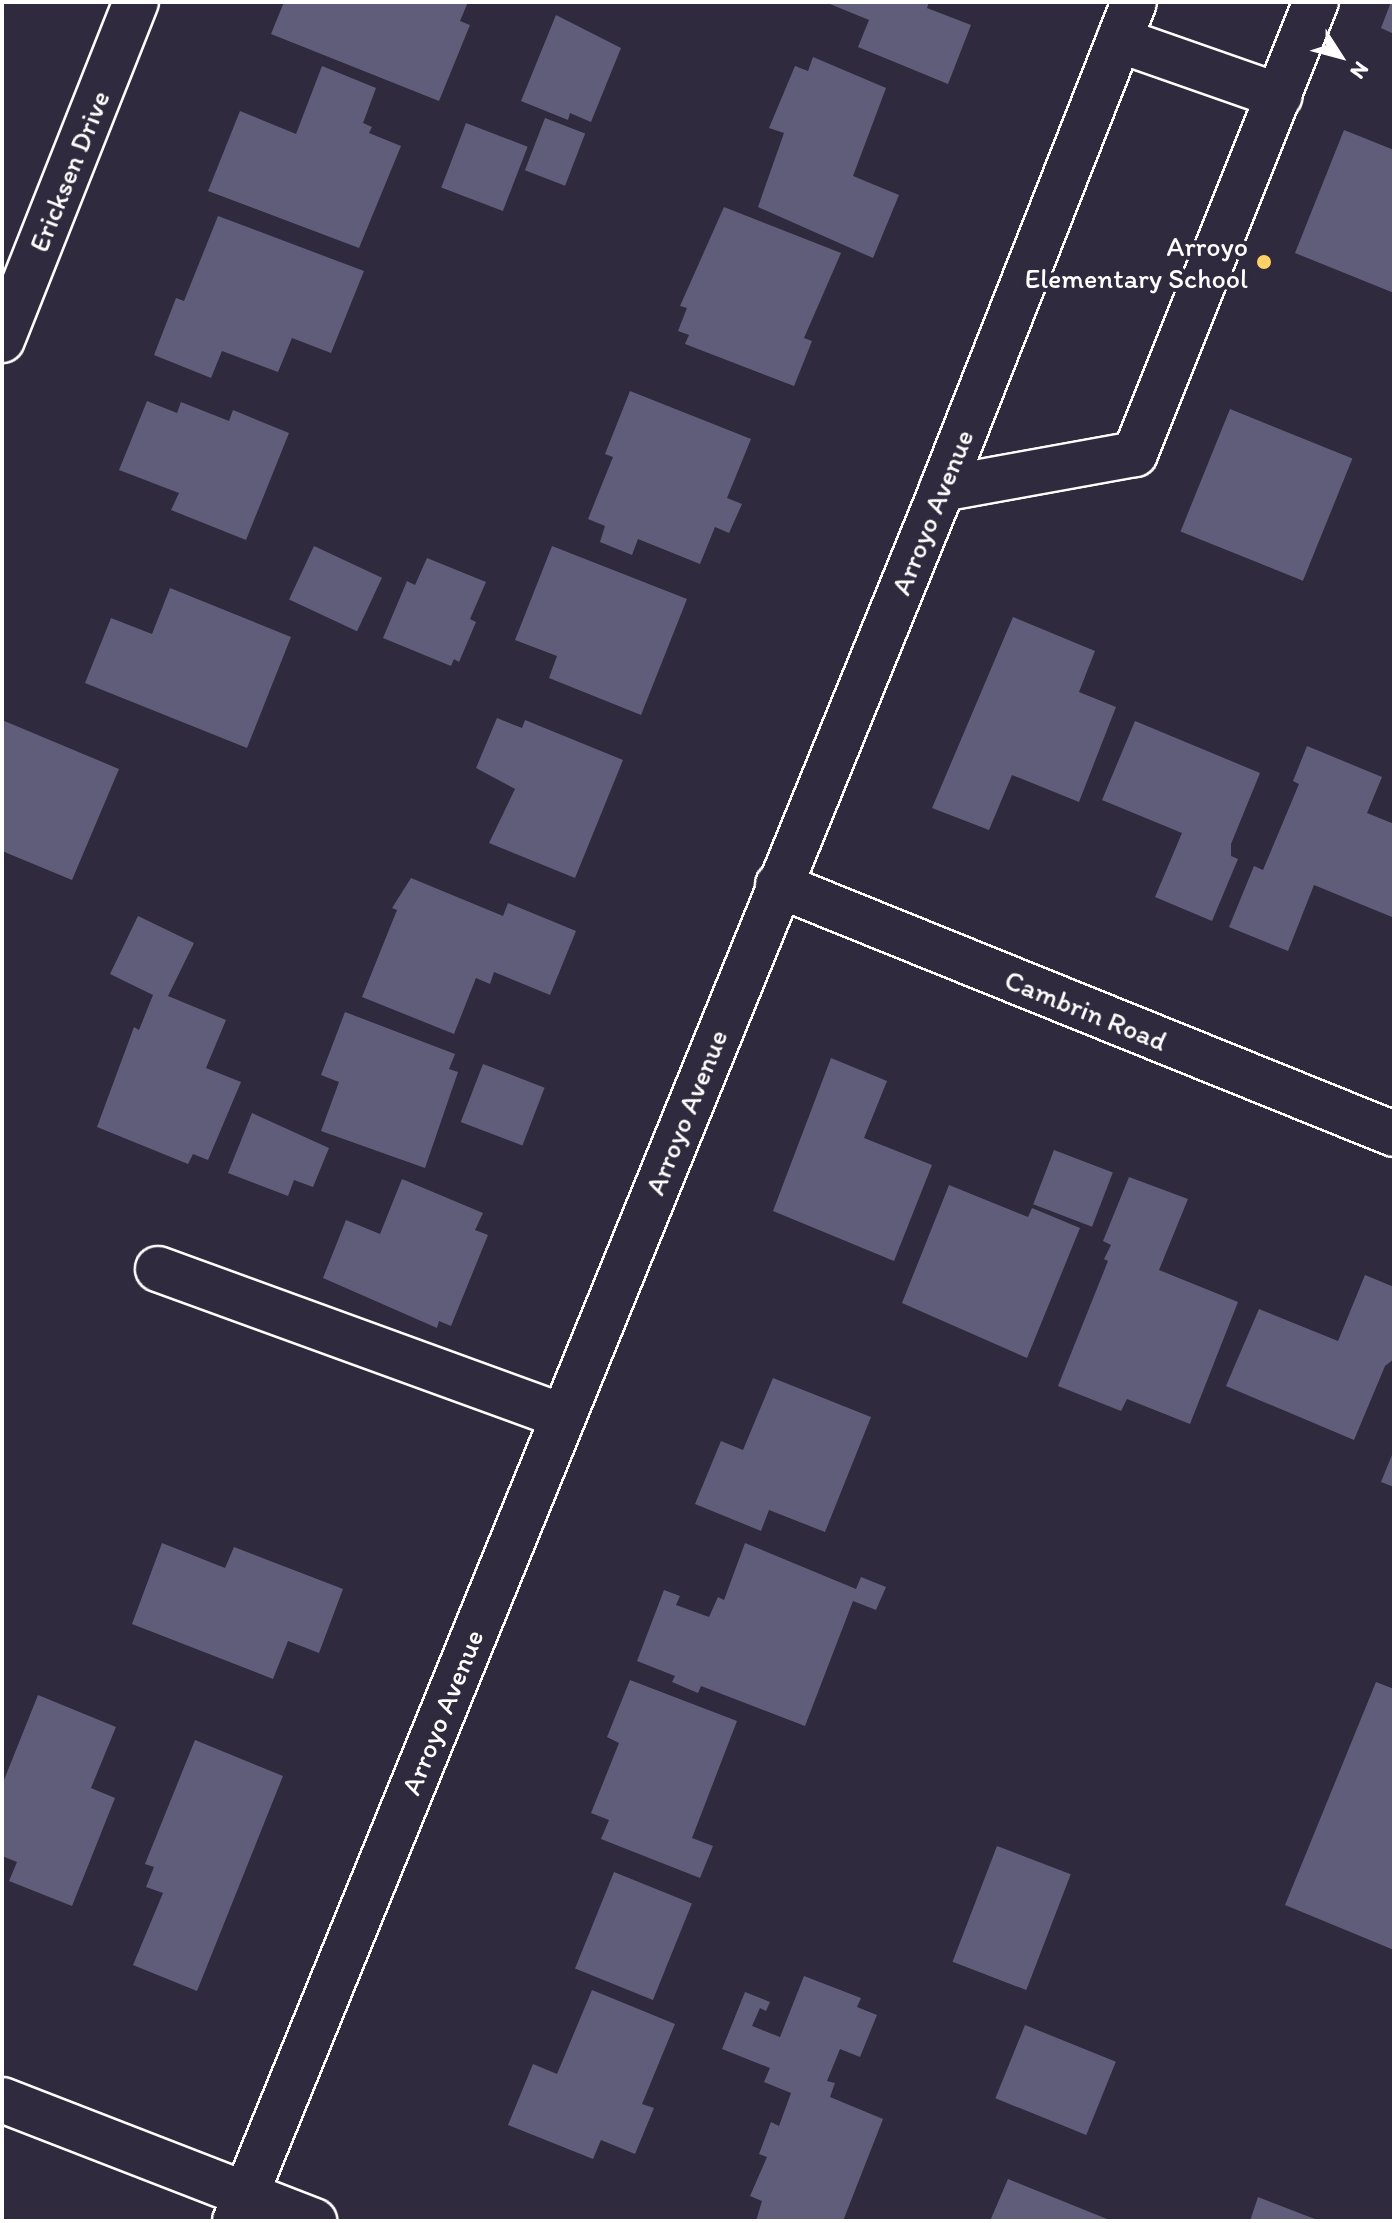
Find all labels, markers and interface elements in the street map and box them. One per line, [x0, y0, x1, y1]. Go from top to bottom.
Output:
north arrow [1300, 16, 1380, 96]
text: N [1345, 56, 1375, 84]
street label: Ericksen Drive [21, 85, 117, 257]
place label: Arroyo Elementary School [1025, 229, 1248, 295]
marker: Arroyo Elementary School [1255, 253, 1273, 271]
street label: Arroyo Avenue [884, 424, 980, 600]
street label: Cambrin Road [1000, 962, 1172, 1058]
street label: Arroyo Avenue [638, 1024, 734, 1200]
street label: Arroyo Avenue [394, 1624, 490, 1800]

